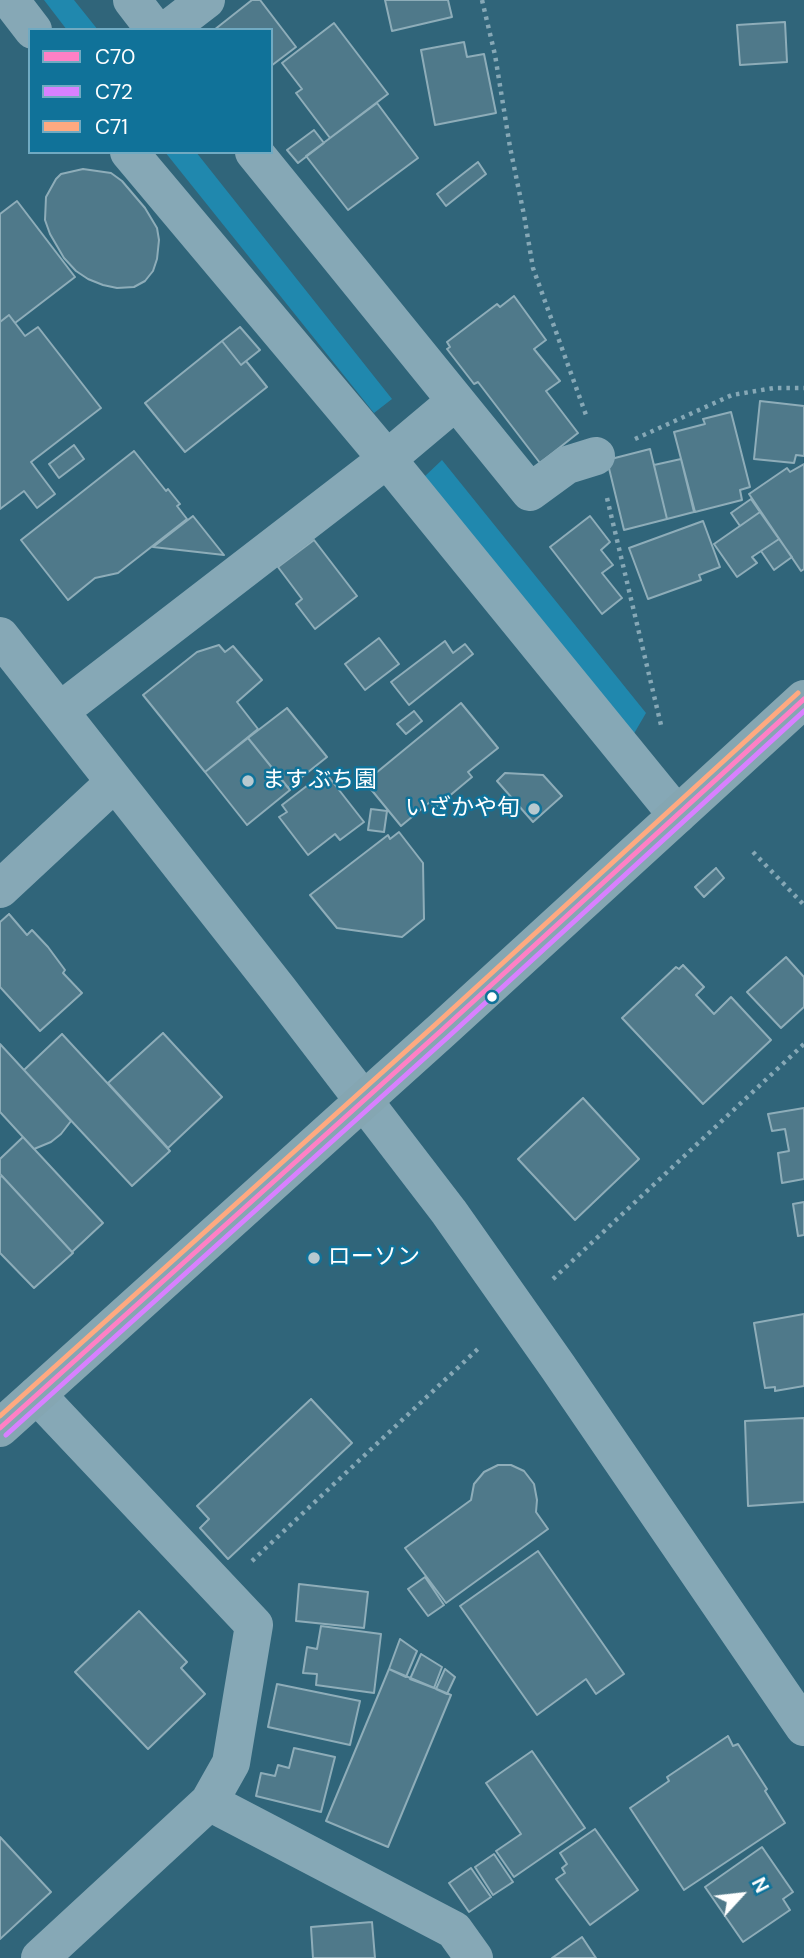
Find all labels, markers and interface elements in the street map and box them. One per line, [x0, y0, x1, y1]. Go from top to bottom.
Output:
legend [28, 28, 273, 154]
text: C70 [95, 43, 135, 71]
text: C72 [95, 78, 133, 106]
text: C71 [95, 113, 128, 141]
place label: ますぶち園 [262, 767, 377, 795]
marker: ますぶち園 [240, 773, 256, 789]
place label: いざかや旬 [405, 795, 520, 823]
marker: いざかや旬 [526, 801, 542, 817]
unlabelled marker [485, 990, 499, 1004]
place label: ローソン [328, 1244, 420, 1272]
marker: ローソン [306, 1250, 322, 1266]
north arrow [706, 1860, 776, 1930]
text: N [746, 1873, 774, 1897]

